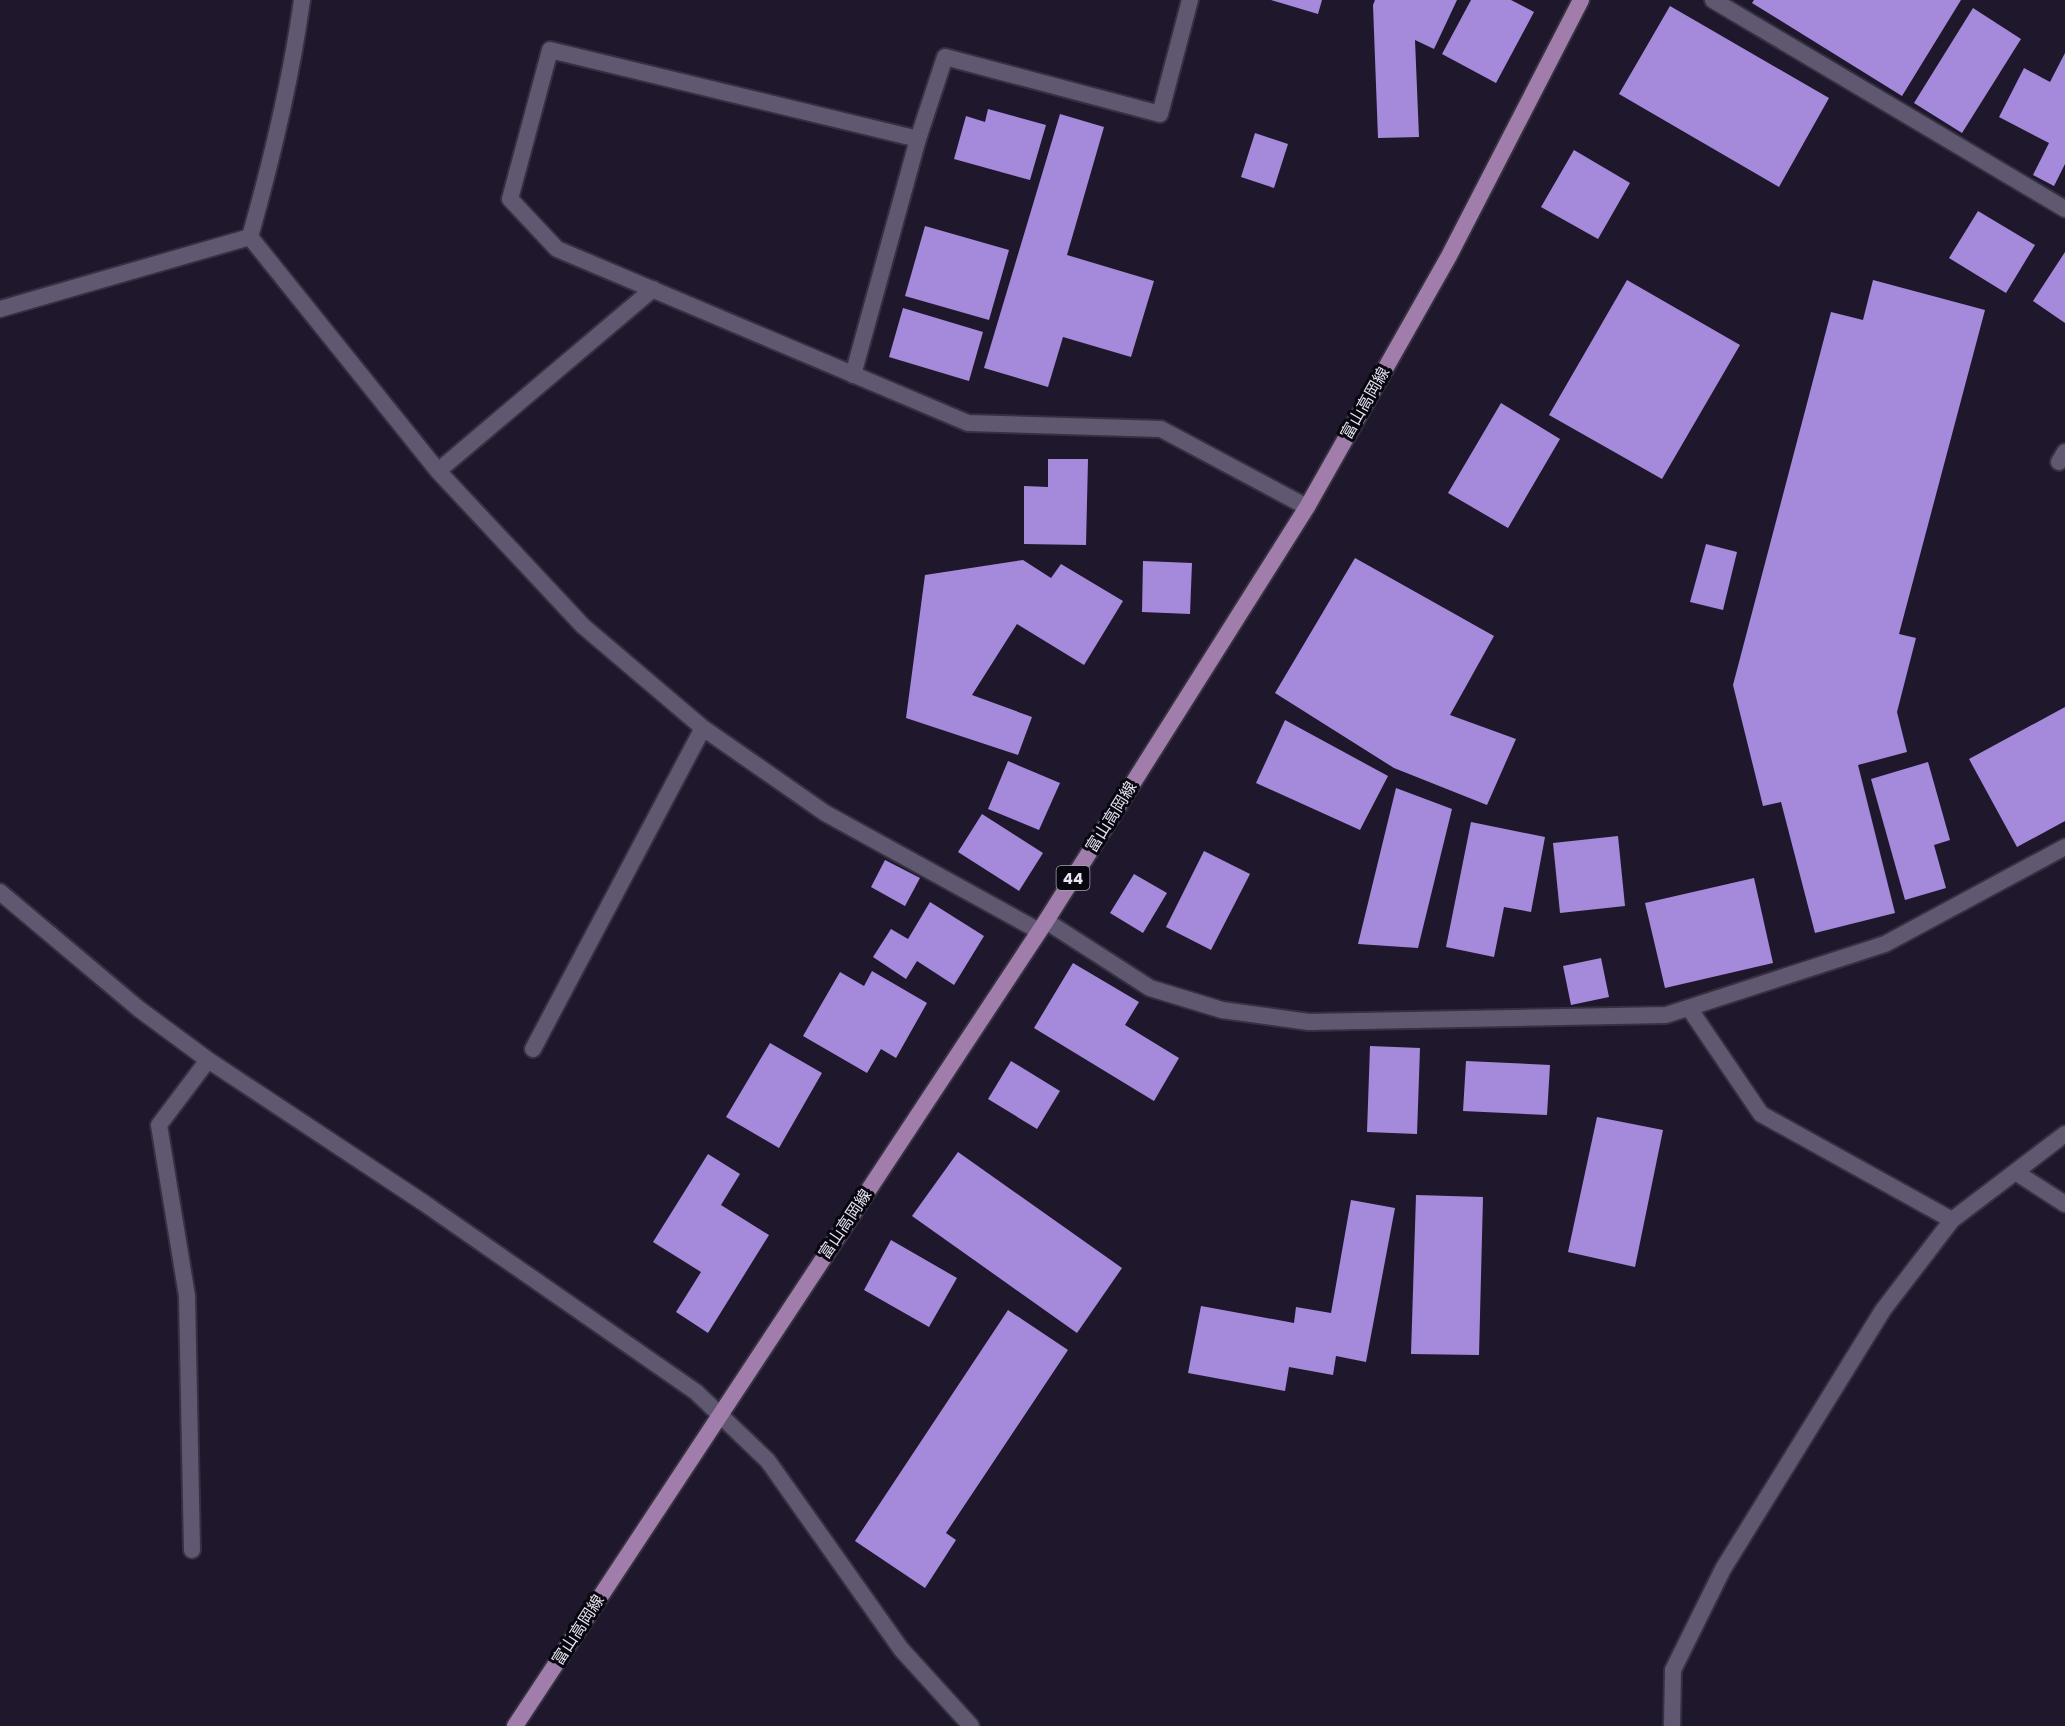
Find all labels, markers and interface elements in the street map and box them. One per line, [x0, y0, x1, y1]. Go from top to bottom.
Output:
street label: 富山高岡線 [1335, 363, 1395, 443]
street label: 富山高岡線 [1080, 777, 1142, 857]
road number: 44 [1056, 866, 1090, 890]
street label: 富山高岡線 [813, 1184, 877, 1264]
street label: 富山高岡線 [547, 1590, 609, 1670]

